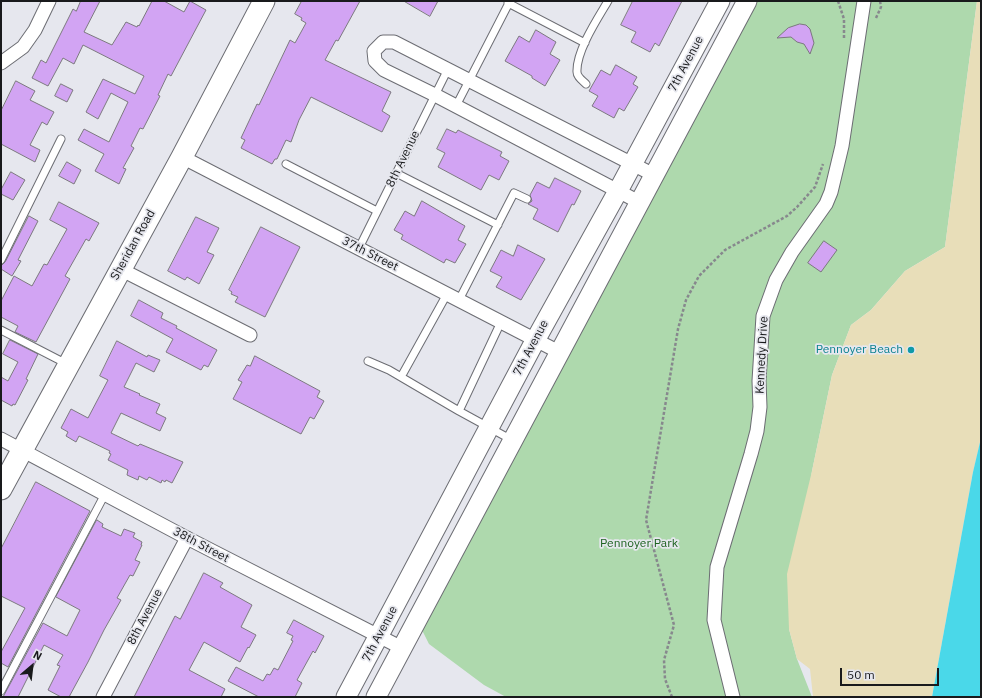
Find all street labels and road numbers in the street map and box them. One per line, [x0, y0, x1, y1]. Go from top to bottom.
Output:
street label: 7th Avenue [665, 34, 707, 94]
street label: 8th Avenue [383, 128, 423, 190]
street label: Sheridan Road [108, 207, 158, 283]
street label: 37th Street [339, 234, 401, 274]
street label: Kennedy Drive [753, 316, 771, 394]
street label: 7th Avenue [510, 318, 552, 378]
street label: 38th Street [171, 524, 231, 566]
street label: 8th Avenue [124, 587, 166, 647]
street label: 7th Avenue [359, 604, 401, 664]

